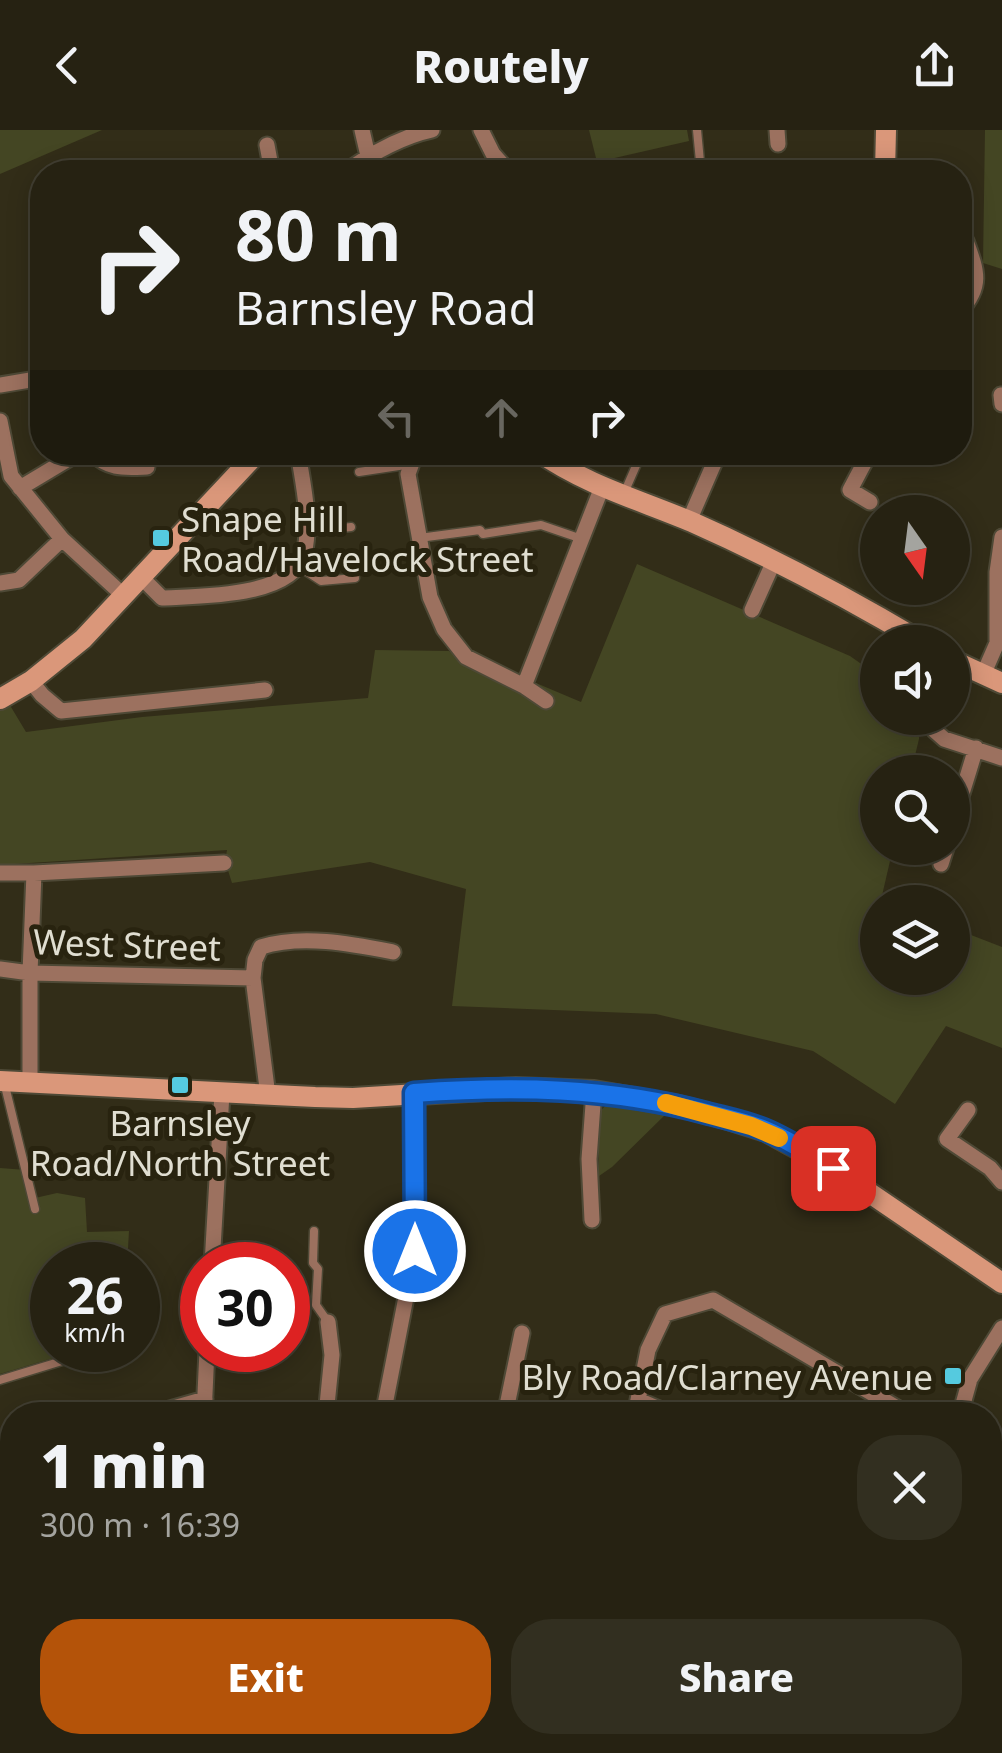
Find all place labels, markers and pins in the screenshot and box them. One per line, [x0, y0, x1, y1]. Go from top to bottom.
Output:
place label: Snape Hill Road/Havelock Street [181, 495, 534, 582]
marker: Snape Hill Road/Havelock Street [150, 527, 172, 549]
marker: Barnsley Road/North Street [169, 1074, 191, 1096]
place label: Barnsley Road/North Street [30, 1099, 330, 1186]
pin [791, 1126, 876, 1211]
place label: Bly Road/Clarney Avenue [521, 1353, 933, 1400]
marker: Bly Road/Clarney Avenue [942, 1365, 964, 1387]

